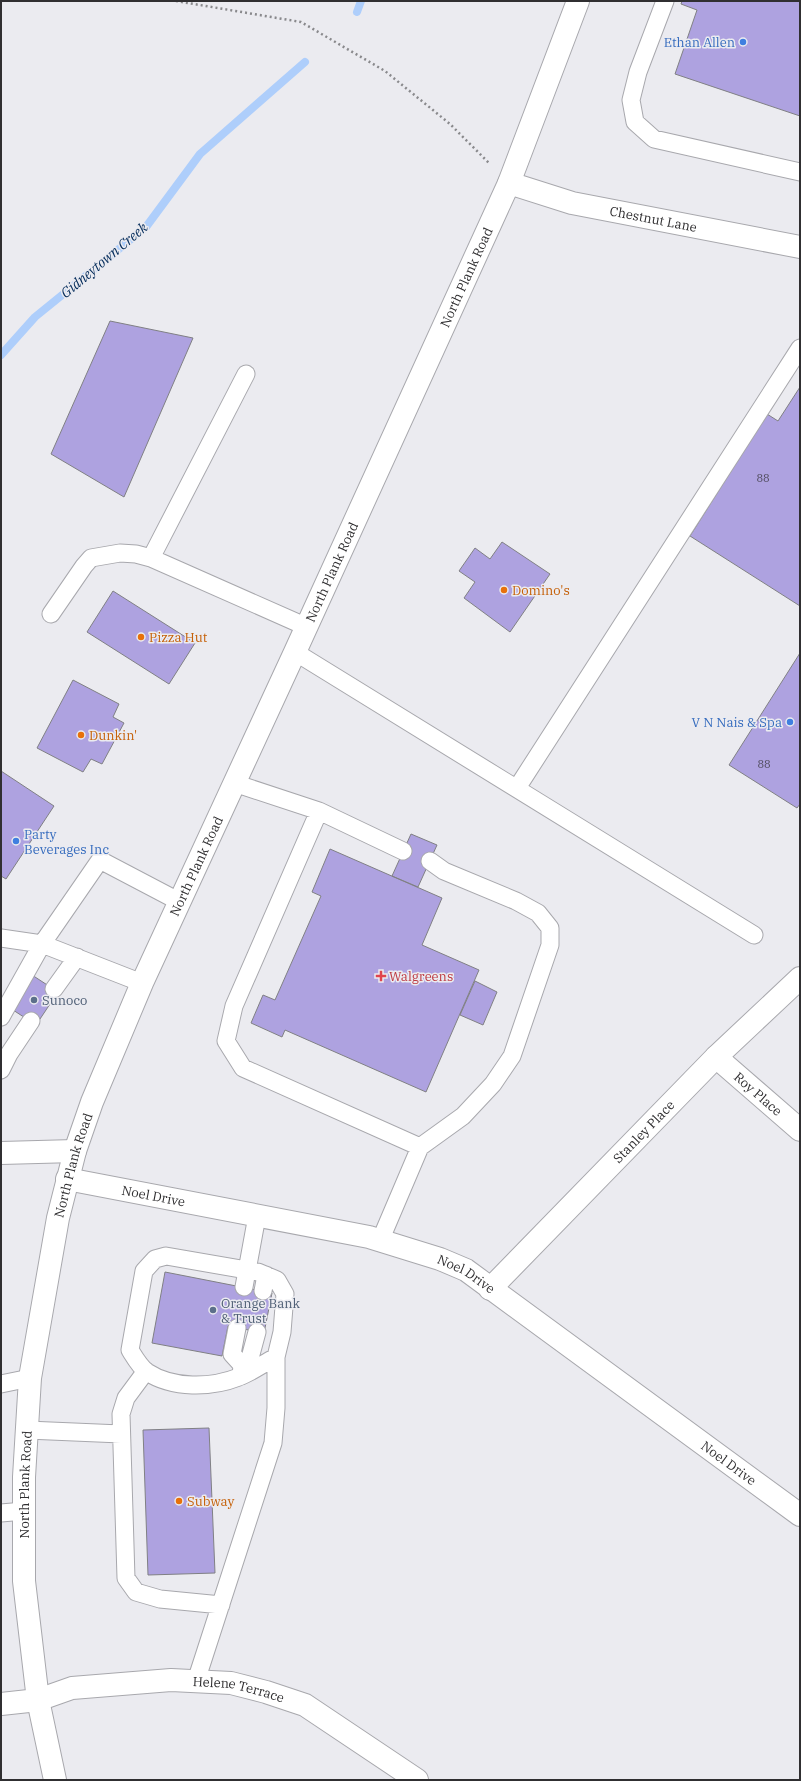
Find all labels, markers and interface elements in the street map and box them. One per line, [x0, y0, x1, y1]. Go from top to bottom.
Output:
place label: Ethan Allen [664, 34, 735, 51]
marker: Ethan Allen [738, 37, 748, 47]
street label: Chestnut Lane [608, 202, 698, 236]
water label: Gidneytown Creek [57, 218, 152, 302]
street label: North Plank Road [436, 225, 497, 330]
house number: 88 [756, 471, 770, 485]
street label: North Plank Road [302, 519, 362, 625]
place label: Domino's [512, 582, 570, 599]
marker: Domino's [499, 585, 509, 595]
place label: Pizza Hut [149, 629, 208, 646]
marker: Pizza Hut [136, 632, 146, 642]
place label: V N Nais & Spa [692, 714, 782, 731]
marker: V N Nais & Spa [785, 717, 795, 727]
place label: Dunkin' [89, 727, 137, 744]
marker: Dunkin' [76, 730, 86, 740]
house number: 88 [757, 757, 771, 771]
street label: North Plank Road [166, 814, 227, 919]
place label: Party Beverages Inc [24, 826, 109, 858]
marker: Party Beverages Inc [11, 836, 21, 846]
place label: Walgreens [389, 968, 453, 985]
marker: Walgreens [376, 971, 386, 981]
place label: Sunoco [42, 992, 87, 1009]
marker: Sunoco [29, 995, 39, 1005]
street label: Roy Place [730, 1069, 786, 1120]
street label: Stanley Place [609, 1097, 678, 1167]
street label: North Plank Road [50, 1111, 97, 1220]
street label: Noel Drive [120, 1182, 187, 1211]
street label: Noel Drive [435, 1251, 498, 1297]
place label: Orange Bank & Trust [221, 1295, 301, 1327]
marker: Orange Bank & Trust [208, 1305, 218, 1315]
street label: North Plank Road [16, 1430, 36, 1539]
street label: Noel Drive [698, 1437, 759, 1489]
place label: Subway [187, 1493, 234, 1510]
marker: Subway [174, 1496, 184, 1506]
street label: Helene Terrace [192, 1673, 287, 1707]

